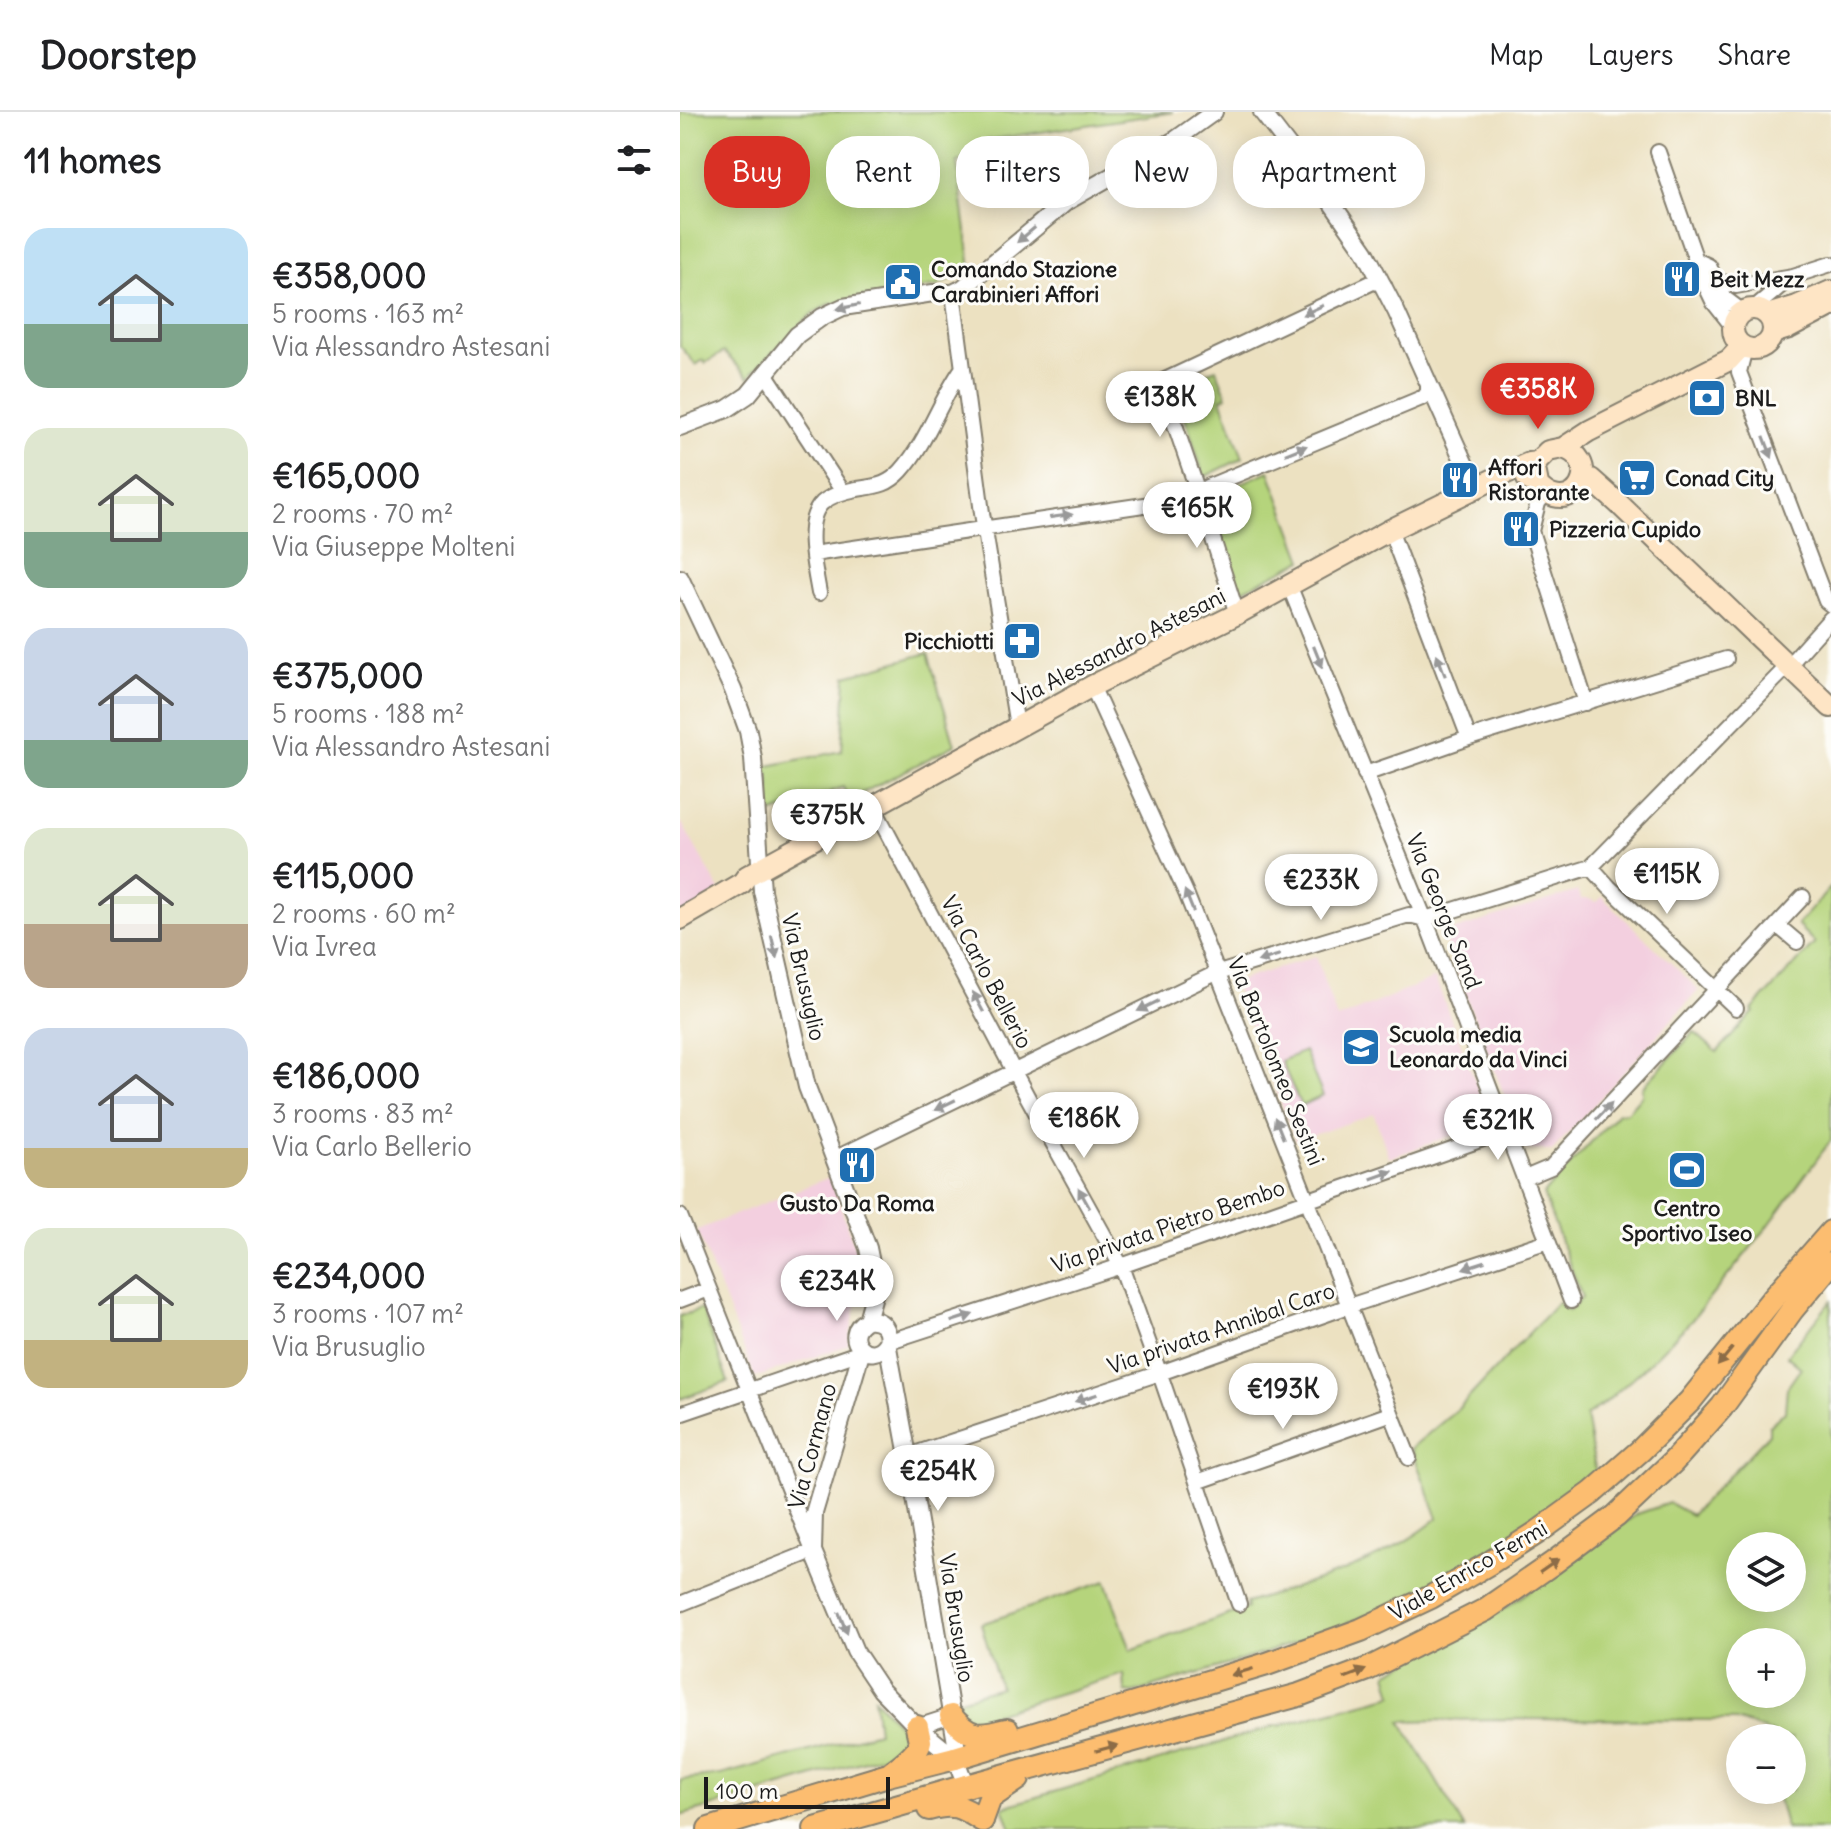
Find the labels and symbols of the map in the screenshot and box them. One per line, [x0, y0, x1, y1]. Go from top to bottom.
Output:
one-way arrow [1017, 226, 1037, 243]
place label: Comando Stazione Carabinieri Affori [931, 255, 1117, 308]
restaurant icon: Beit Mezz [1661, 258, 1703, 300]
public building icon: Comando Stazione Carabinieri Affori [882, 261, 924, 303]
place label: Beit Mezz [1710, 265, 1805, 293]
one-way arrow [836, 301, 861, 314]
one-way arrow [1301, 303, 1325, 317]
pin: €358K [1482, 363, 1594, 431]
pin: €138K [1104, 371, 1216, 439]
bank icon: BNL [1686, 377, 1728, 419]
place label: BNL [1735, 384, 1777, 412]
one-way arrow [1762, 436, 1775, 460]
one-way arrow [1284, 443, 1308, 456]
place label: Affori Ristorante [1488, 453, 1590, 506]
supermarket icon: Conad City [1616, 457, 1658, 499]
restaurant icon: Affori Ristorante [1439, 459, 1481, 501]
place label: Conad City [1665, 464, 1774, 492]
pin: €165K [1141, 482, 1253, 550]
restaurant icon: Pizzeria Cupido [1500, 508, 1542, 550]
one-way arrow [1049, 509, 1074, 522]
place label: Pizzeria Cupido [1549, 515, 1701, 543]
street label: Via Alessandro Astesani [1008, 581, 1230, 713]
pharmacy icon: Picchiotti [1001, 620, 1043, 662]
place label: Picchiotti [904, 627, 994, 655]
one-way arrow [1312, 645, 1325, 669]
one-way arrow [1434, 653, 1447, 677]
pin: €375K [771, 789, 883, 857]
street label: Via George Sand [1400, 829, 1488, 993]
pin: €115K [1611, 848, 1723, 916]
pin: €233K [1265, 854, 1377, 922]
one-way arrow [1182, 889, 1195, 913]
street label: Via Carlo Bellerio [935, 891, 1039, 1053]
street label: Via Brusuglio [776, 911, 832, 1043]
one-way arrow [768, 934, 781, 959]
one-way arrow [1257, 952, 1281, 965]
street label: Via Bartolomeo Sestini [1221, 953, 1331, 1169]
one-way arrow [972, 990, 985, 1013]
one-way arrow [1136, 999, 1159, 1013]
place label: Scuola media Leonardo da Vinci [1389, 1020, 1567, 1073]
school or university icon: Scuola media Leonardo da Vinci [1340, 1026, 1382, 1068]
pin: €186K [1028, 1092, 1140, 1160]
pin: €321K [1442, 1094, 1554, 1162]
one-way arrow [933, 1098, 956, 1112]
one-way arrow [1595, 1101, 1613, 1120]
one-way arrow [1273, 1116, 1286, 1140]
restaurant icon: Gusto Da Roma [836, 1144, 878, 1186]
sports icon: Centro Sportivo Iseo [1666, 1149, 1708, 1191]
one-way arrow [1370, 1168, 1394, 1180]
street label: Via privata Pietro Bembo [1048, 1173, 1288, 1279]
one-way arrow [1077, 1187, 1091, 1209]
place label: Gusto Da Roma [779, 1189, 935, 1217]
place label: Centro Sportivo Iseo [1622, 1194, 1752, 1247]
pin: €234K [781, 1255, 893, 1323]
one-way arrow [1461, 1260, 1485, 1272]
street label: Via privata Annibal Caro [1104, 1276, 1338, 1380]
one-way arrow [950, 1312, 974, 1324]
one-way arrow [1717, 1347, 1734, 1367]
pin: €193K [1227, 1363, 1339, 1431]
street label: Via Cormano [782, 1380, 842, 1512]
one-way arrow [1074, 1392, 1098, 1404]
pin: €254K [882, 1445, 994, 1513]
street label: Viale Enrico Fermi [1384, 1513, 1552, 1627]
street label: Via Brusuglio [933, 1552, 981, 1684]
one-way arrow [1538, 1558, 1560, 1574]
one-way arrow [837, 1611, 850, 1635]
one-way arrow [1229, 1666, 1253, 1679]
one-way arrow [1344, 1667, 1368, 1680]
one-way arrow [1094, 1742, 1119, 1754]
scale bar [704, 1773, 890, 1809]

